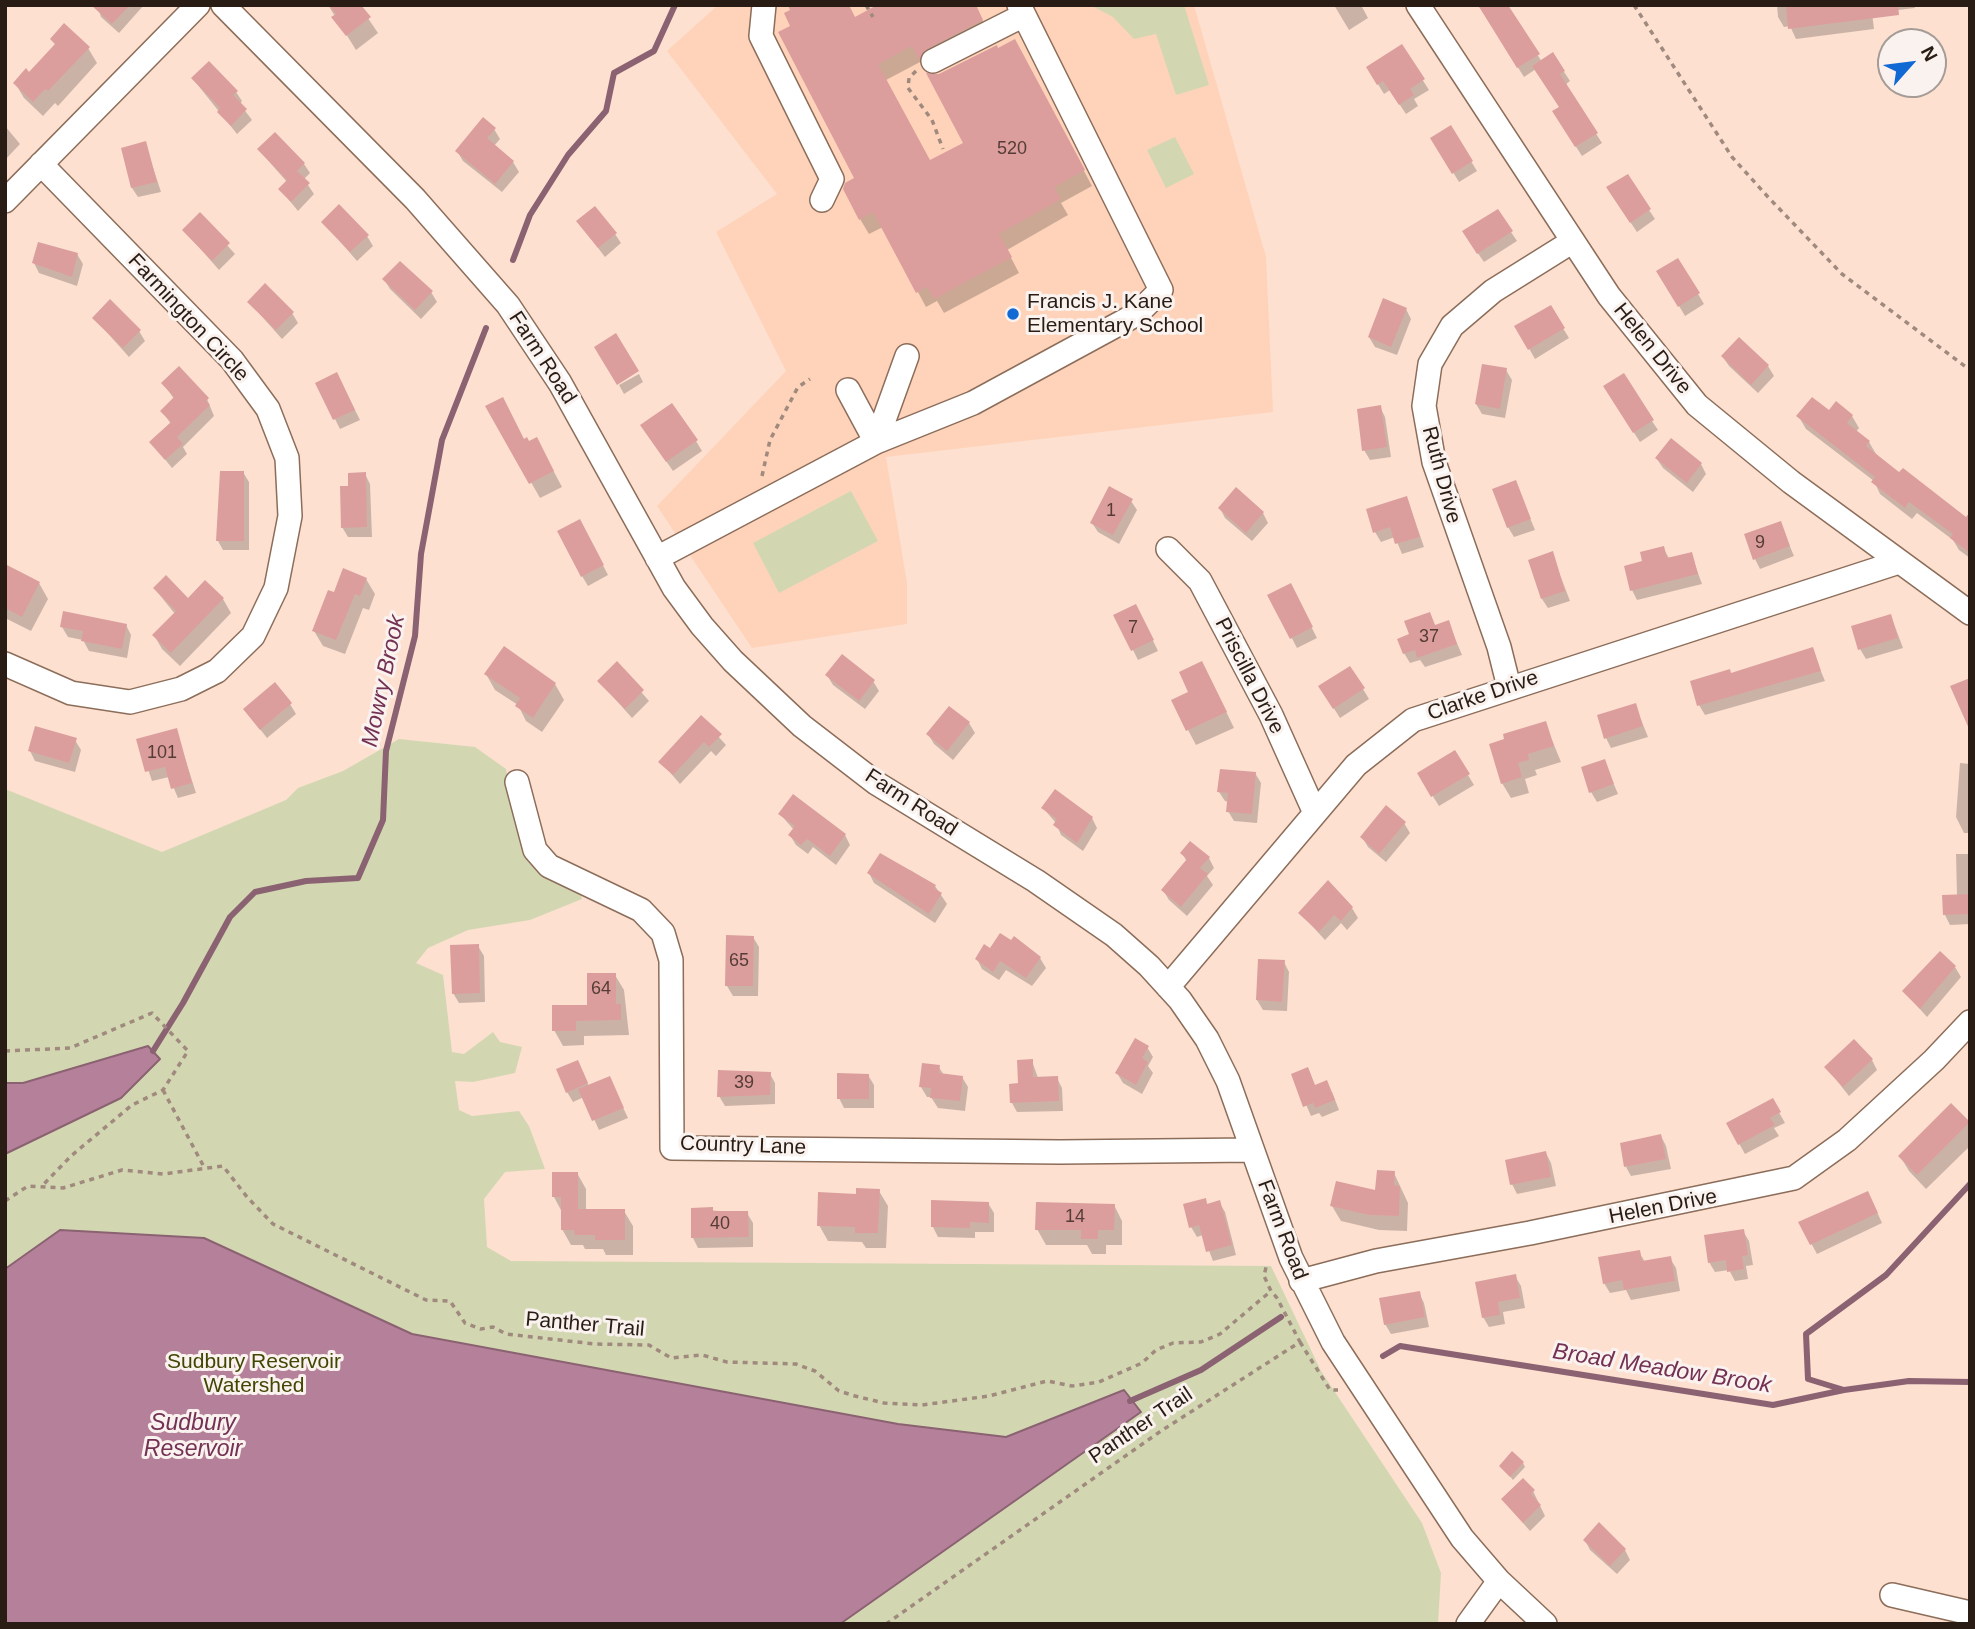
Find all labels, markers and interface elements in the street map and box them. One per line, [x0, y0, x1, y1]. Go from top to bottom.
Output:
north arrow [1877, 28, 1947, 98]
text: N [1917, 43, 1942, 65]
house number: 520 [997, 138, 1027, 160]
street label: Farmington Circle [122, 249, 254, 387]
place label: Francis J. Kane Elementary School [1027, 289, 1203, 339]
street label: Helen Drive [1608, 298, 1696, 400]
marker: Francis J. Kane Elementary School [1005, 306, 1021, 322]
street label: Farm Road [503, 307, 581, 409]
street label: Ruth Drive [1416, 424, 1466, 526]
house number: 1 [1106, 500, 1116, 522]
house number: 9 [1755, 532, 1765, 554]
water label: Mowry Brook [357, 613, 411, 749]
street label: Priscilla Drive [1209, 614, 1289, 738]
house number: 7 [1128, 617, 1138, 639]
house number: 37 [1419, 626, 1439, 648]
street label: Clarke Drive [1424, 665, 1542, 727]
house number: 101 [147, 742, 177, 764]
street label: Farm Road [860, 764, 962, 842]
house number: 65 [729, 950, 749, 972]
house number: 64 [591, 978, 611, 1000]
house number: 39 [734, 1072, 754, 1094]
street label: Country Lane [680, 1131, 806, 1161]
street label: Farm Road [1251, 1176, 1313, 1284]
street label: Helen Drive [1607, 1184, 1719, 1230]
house number: 14 [1065, 1206, 1085, 1228]
house number: 40 [710, 1213, 730, 1235]
street label: Panther Trail [524, 1307, 646, 1343]
water label: Broad Meadow Brook [1551, 1338, 1773, 1400]
park label: Sudbury Reservoir Watershed [167, 1349, 341, 1399]
street label: Panther Trail [1084, 1382, 1198, 1470]
water label: Sudbury Reservoir [144, 1410, 242, 1464]

